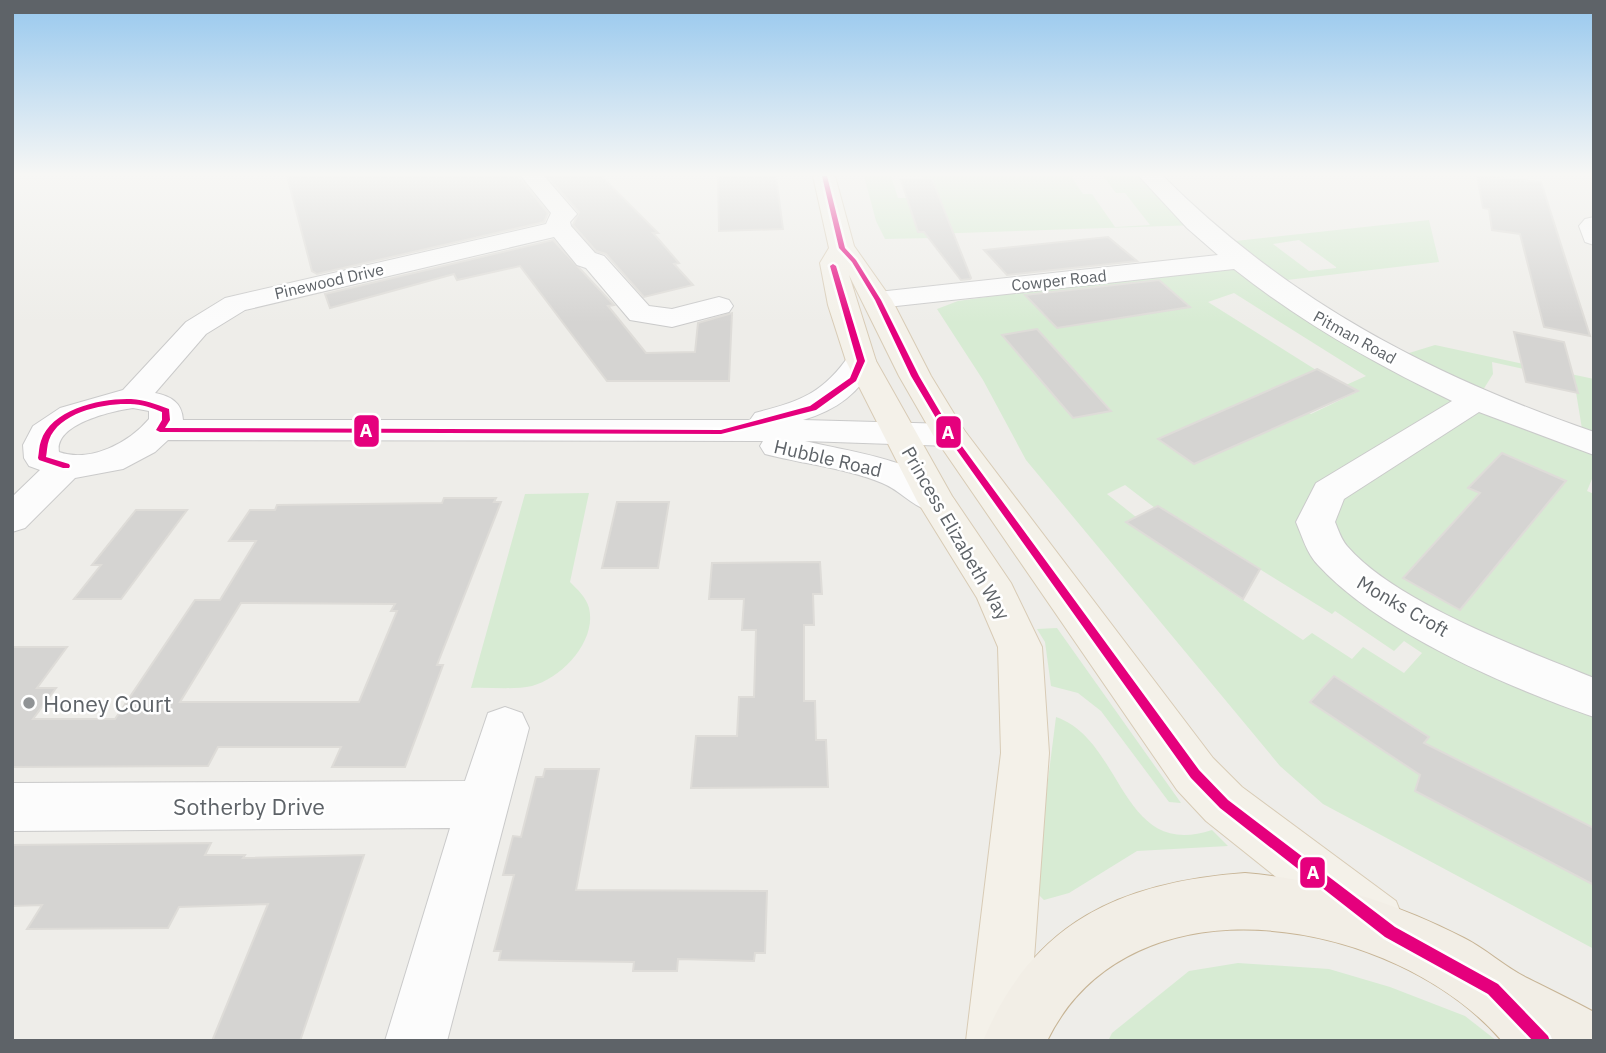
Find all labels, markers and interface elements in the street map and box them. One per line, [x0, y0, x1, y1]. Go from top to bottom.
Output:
street label: Pinewood Drive [272, 259, 386, 303]
street label: Cowper Road [1010, 265, 1108, 295]
street label: Pitman Road [1310, 306, 1400, 368]
line badge: A [353, 414, 380, 448]
line badge: A [935, 415, 962, 449]
text: A [359, 418, 373, 442]
text: A [941, 420, 955, 444]
street label: Hubble Road [772, 434, 884, 482]
street label: Princess Elizabeth Way [897, 442, 1016, 624]
street label: Monks Croft [1353, 570, 1453, 642]
place label: Honey Court [43, 688, 171, 718]
marker: Honey Court [21, 695, 37, 711]
street label: Sotherby Drive [173, 791, 325, 821]
line badge: A [1299, 856, 1326, 889]
text: A [1306, 860, 1320, 884]

